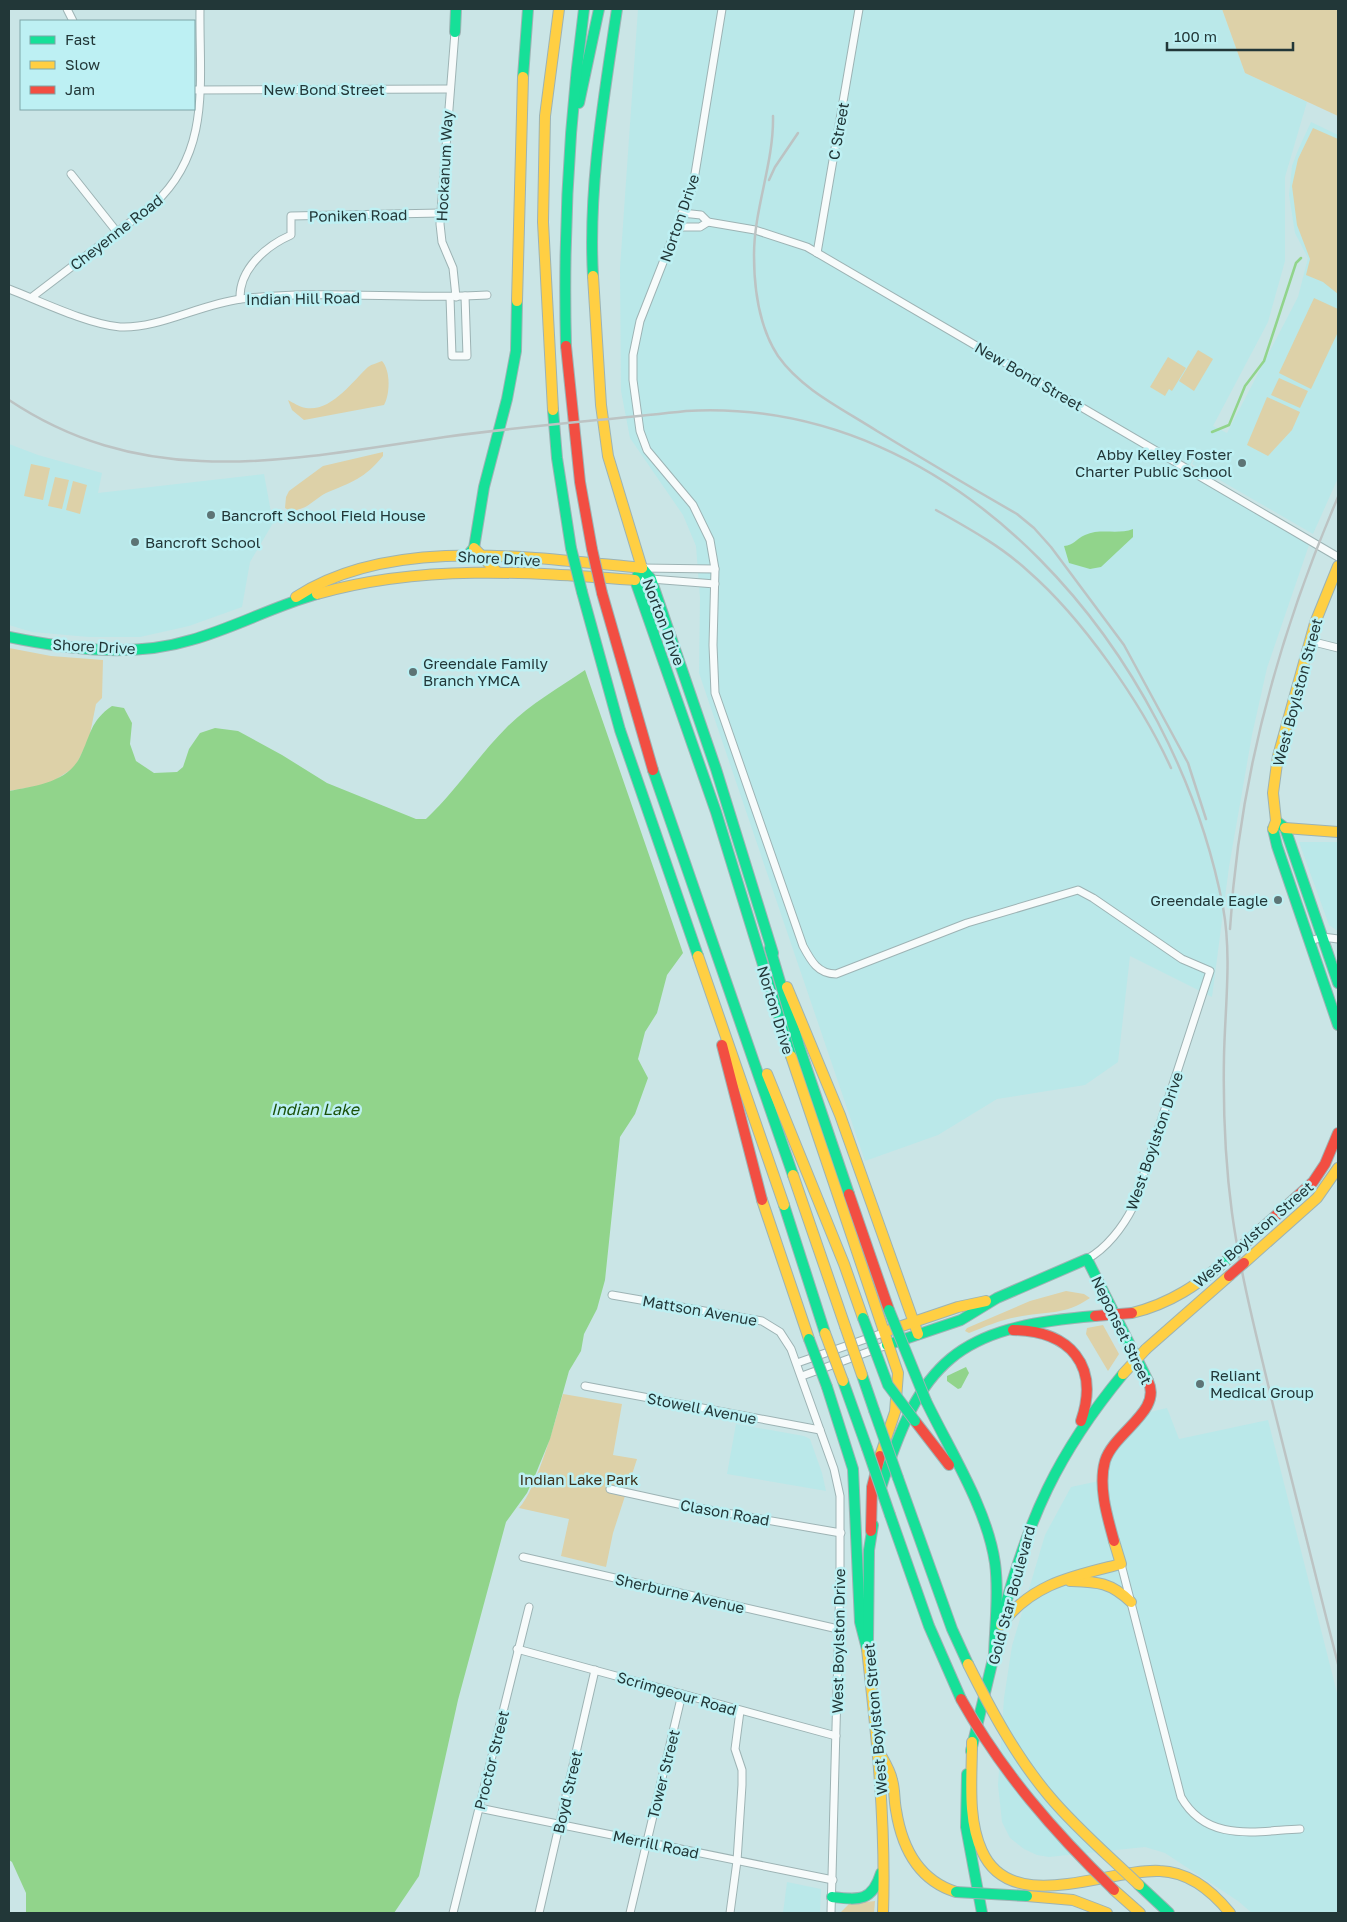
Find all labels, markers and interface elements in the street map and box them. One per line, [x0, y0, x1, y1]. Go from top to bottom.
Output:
legend [20, 20, 195, 110]
scale bar [1167, 20, 1293, 52]
text: 100 m [1174, 27, 1217, 45]
text: Fast [65, 30, 96, 48]
text: Slow [65, 55, 100, 73]
text: Jam [65, 80, 95, 98]
street label: New Bond Street [263, 80, 385, 98]
street label: C Street [824, 101, 852, 161]
street label: Hockanum Way [432, 109, 456, 222]
street label: Norton Drive [656, 171, 703, 264]
street label: Cheyenne Road [66, 190, 166, 274]
street label: Poniken Road [309, 205, 407, 225]
street label: Indian Hill Road [246, 288, 360, 308]
street label: New Bond Street [972, 338, 1086, 414]
place label: Abby Kelley Foster Charter Public School [1075, 445, 1232, 480]
marker: Abby Kelley Foster Charter Public School [1236, 457, 1248, 469]
place label: Bancroft School Field House [221, 506, 426, 524]
marker: Bancroft School Field House [205, 509, 217, 521]
place label: Bancroft School [145, 533, 261, 551]
marker: Bancroft School [129, 536, 141, 548]
street label: Shore Drive [457, 547, 541, 569]
street label: Norton Drive [639, 576, 689, 668]
street label: West Boylston Street [1269, 616, 1325, 768]
street label: Shore Drive [52, 635, 136, 657]
place label: Greendale Family Branch YMCA [423, 654, 549, 689]
marker: Greendale Family Branch YMCA [407, 666, 419, 678]
place label: Greendale Eagle [1150, 891, 1268, 909]
marker: Greendale Eagle [1272, 894, 1284, 906]
street label: Norton Drive [754, 964, 798, 1057]
street label: West Boylston Drive [1122, 1069, 1186, 1213]
water label: Indian Lake [271, 1099, 361, 1119]
street label: West Boylston Street [1190, 1177, 1316, 1291]
street label: Neponset Street [1088, 1273, 1156, 1387]
street label: Mattson Avenue [641, 1291, 759, 1329]
place label: Reliant Medical Group [1210, 1366, 1314, 1401]
marker: Reliant Medical Group [1194, 1378, 1206, 1390]
street label: Stowell Avenue [646, 1389, 759, 1427]
park label: Indian Lake Park [520, 1470, 639, 1488]
street label: Clason Road [679, 1495, 771, 1529]
street label: Gold Star Boulevard [984, 1524, 1038, 1666]
street label: West Boylston Drive [828, 1568, 848, 1714]
street label: Sherburne Avenue [614, 1569, 747, 1617]
street label: West Boylston Street [859, 1642, 891, 1796]
street label: Scrimgeour Road [615, 1667, 739, 1719]
street label: Proctor Street [470, 1708, 512, 1812]
street label: Tower Street [643, 1727, 683, 1821]
street label: Boyd Street [549, 1749, 585, 1835]
street label: Merrill Road [611, 1826, 701, 1862]

